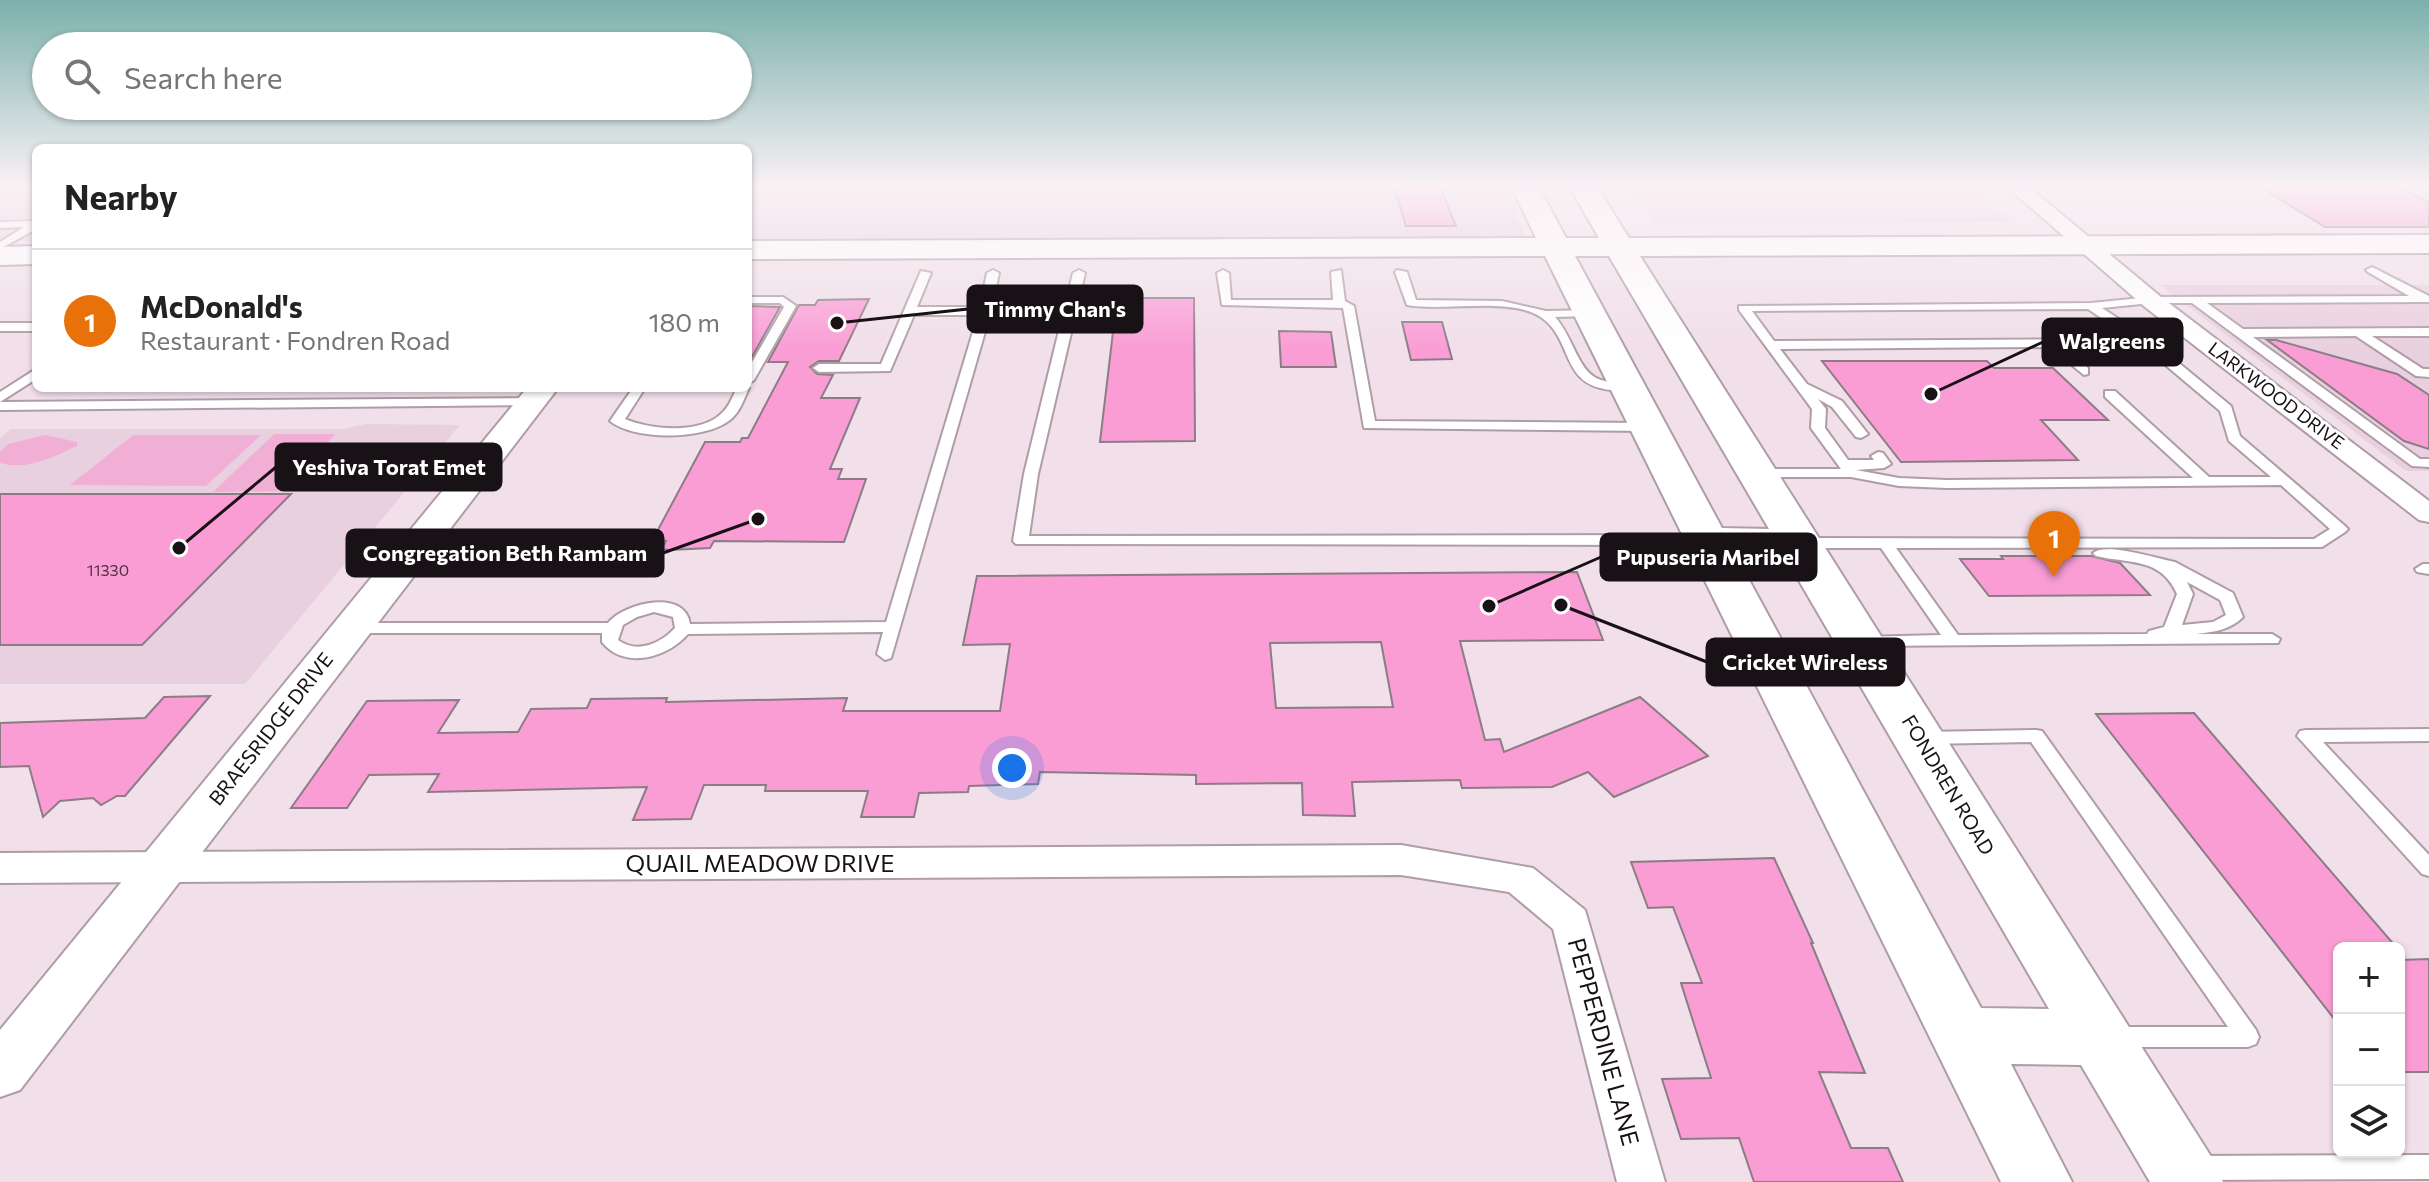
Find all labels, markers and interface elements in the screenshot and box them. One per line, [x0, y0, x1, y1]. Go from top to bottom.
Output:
search box [32, 32, 752, 120]
icon: search [60, 54, 104, 98]
text: Search here [124, 58, 283, 95]
text: Nearby [64, 175, 178, 217]
callout: Timmy Chan's [968, 286, 1142, 332]
text: McDonald's [140, 287, 303, 324]
text: Timmy Chan's [984, 295, 1126, 322]
text: 1 [84, 306, 96, 337]
text: 180 m [648, 306, 720, 337]
callout: Walgreens [2043, 319, 2182, 365]
text: Restaurant · Fondren Road [140, 324, 450, 355]
text: Walgreens [2059, 327, 2165, 354]
street label: LARKWOOD DRIVE [2204, 337, 2349, 453]
callout: Yeshiva Torat Emet [276, 444, 501, 490]
text: Yeshiva Torat Emet [292, 453, 486, 480]
pin: 1 [2028, 511, 2080, 577]
callout: Congregation Beth Rambam [347, 530, 663, 576]
callout: Pupuseria Maribel [1601, 534, 1816, 580]
text: Congregation Beth Rambam [363, 539, 647, 566]
text: Pupuseria Maribel [1616, 543, 1800, 570]
house number: 11330 [87, 560, 129, 579]
callout: Cricket Wireless [1707, 639, 1904, 685]
street label: BRAESRIDGE DRIVE [203, 647, 337, 810]
text: Cricket Wireless [1722, 648, 1888, 675]
street label: FONDREN ROAD [1898, 710, 2000, 859]
your location [992, 748, 1032, 788]
street label: QUAIL MEADOW DRIVE [626, 848, 894, 877]
street label: PEPPERDINE LANE [1563, 935, 1646, 1149]
map controls [2333, 942, 2405, 1158]
button: + [2333, 942, 2405, 1014]
button: − [2333, 1014, 2405, 1086]
button: layers [2333, 1086, 2405, 1158]

